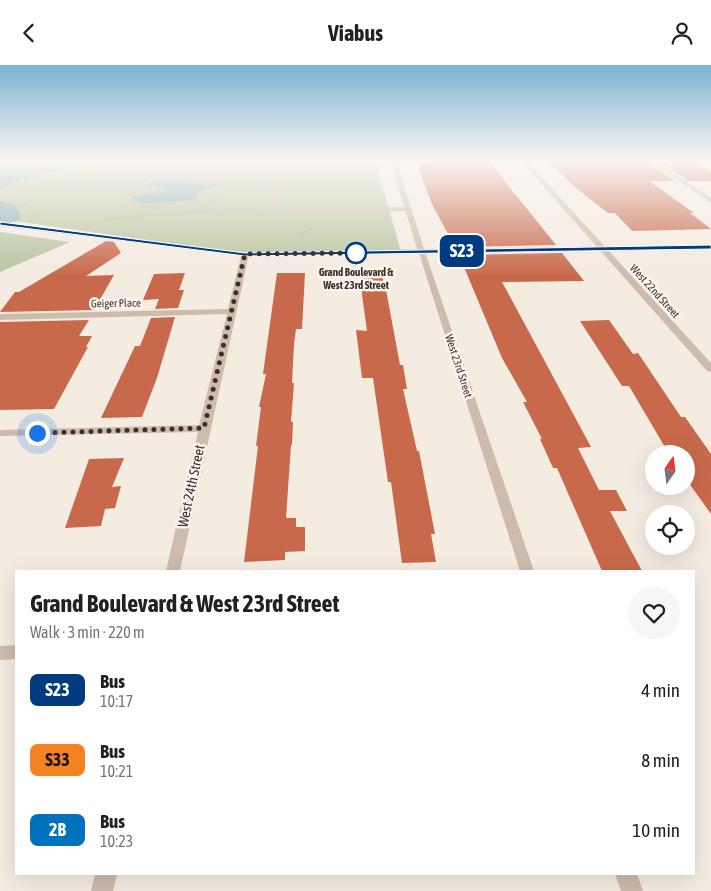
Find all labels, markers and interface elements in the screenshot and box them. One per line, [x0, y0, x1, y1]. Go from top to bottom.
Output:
icon: back [15, 19, 43, 47]
icon: person [668, 19, 696, 47]
text: Viabus [328, 20, 383, 46]
line badge: S23 [433, 235, 491, 267]
text: S23 [450, 240, 474, 261]
marker: Grand Boulevard & West 23rd Street [345, 242, 367, 264]
street label: West 22nd Street [628, 262, 682, 320]
place label: Grand Boulevard & West 23rd Street [319, 266, 394, 291]
street label: Geiger Place [91, 297, 141, 309]
street label: West 23rd Street [443, 333, 475, 399]
your location [25, 421, 50, 446]
street label: West 24th Street [174, 443, 208, 529]
north arrow [645, 445, 695, 495]
map controls [645, 445, 695, 555]
button: locate [645, 505, 695, 555]
button: heart [628, 587, 680, 639]
text: Grand Boulevard & West 23rd Street [30, 590, 339, 617]
text: Walk · 3 min · 220 m [30, 623, 144, 641]
text: Bus [100, 670, 125, 692]
text: S23 [45, 679, 70, 700]
text: 4 min [641, 679, 680, 701]
text: 10:17 [100, 692, 133, 710]
text: Bus [100, 740, 125, 762]
text: S33 [45, 749, 70, 770]
text: 8 min [641, 749, 680, 771]
text: 10:21 [100, 762, 133, 780]
text: Bus [100, 810, 125, 832]
text: 2B [49, 819, 66, 840]
text: 10 min [632, 819, 680, 841]
text: 10:23 [100, 832, 133, 850]

